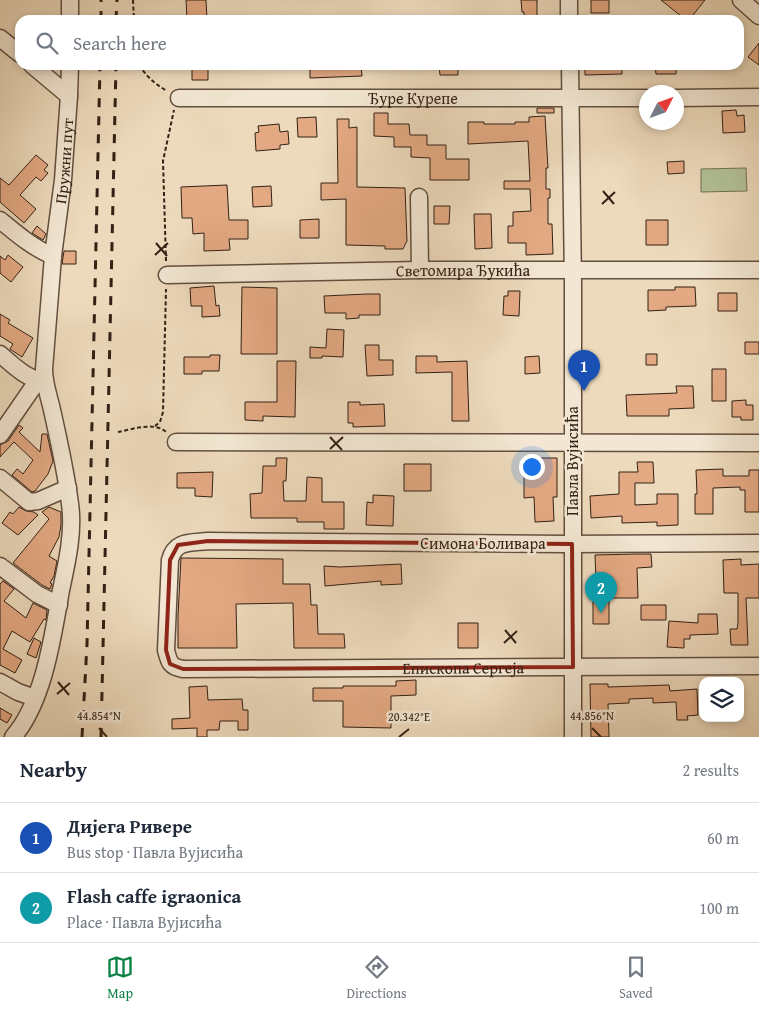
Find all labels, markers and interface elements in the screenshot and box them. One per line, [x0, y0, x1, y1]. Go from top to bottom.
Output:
search box [15, 15, 744, 70]
icon: search [33, 29, 61, 57]
text: Search here [73, 29, 167, 57]
north arrow [639, 85, 684, 130]
street label: Ђуре Курепе [368, 86, 458, 110]
street label: Пружни пут [48, 117, 79, 205]
street label: Светомира Ђукића [396, 258, 530, 282]
pin: 1 [568, 350, 600, 391]
street label: Павла Вујисића [560, 406, 584, 516]
your location [519, 454, 545, 480]
street label: Симона Боливара [420, 531, 546, 555]
pin: 2 [585, 572, 617, 613]
street label: Епископа Сергеја [403, 655, 525, 680]
map controls [699, 677, 744, 722]
button: layers [699, 677, 744, 722]
text: 44.854°N [77, 707, 121, 724]
text: 44.856°N [570, 707, 614, 724]
text: 20.342°E [388, 708, 430, 725]
text: Nearby [20, 754, 87, 785]
text: 2 results [682, 758, 739, 782]
text: Дијега Ривере [67, 812, 192, 840]
text: 1 [32, 826, 40, 850]
text: 60 m [707, 826, 739, 850]
text: Bus stop · Павла Вујисића [67, 840, 243, 864]
text: Flash caffe igraonica [67, 882, 241, 910]
text: 2 [32, 896, 40, 920]
text: 100 m [699, 896, 739, 920]
text: Place · Павла Вујисића [67, 910, 222, 934]
tab: Map [106, 953, 134, 1003]
tab: Directions [346, 953, 407, 1003]
tab: Saved [619, 953, 653, 1003]

